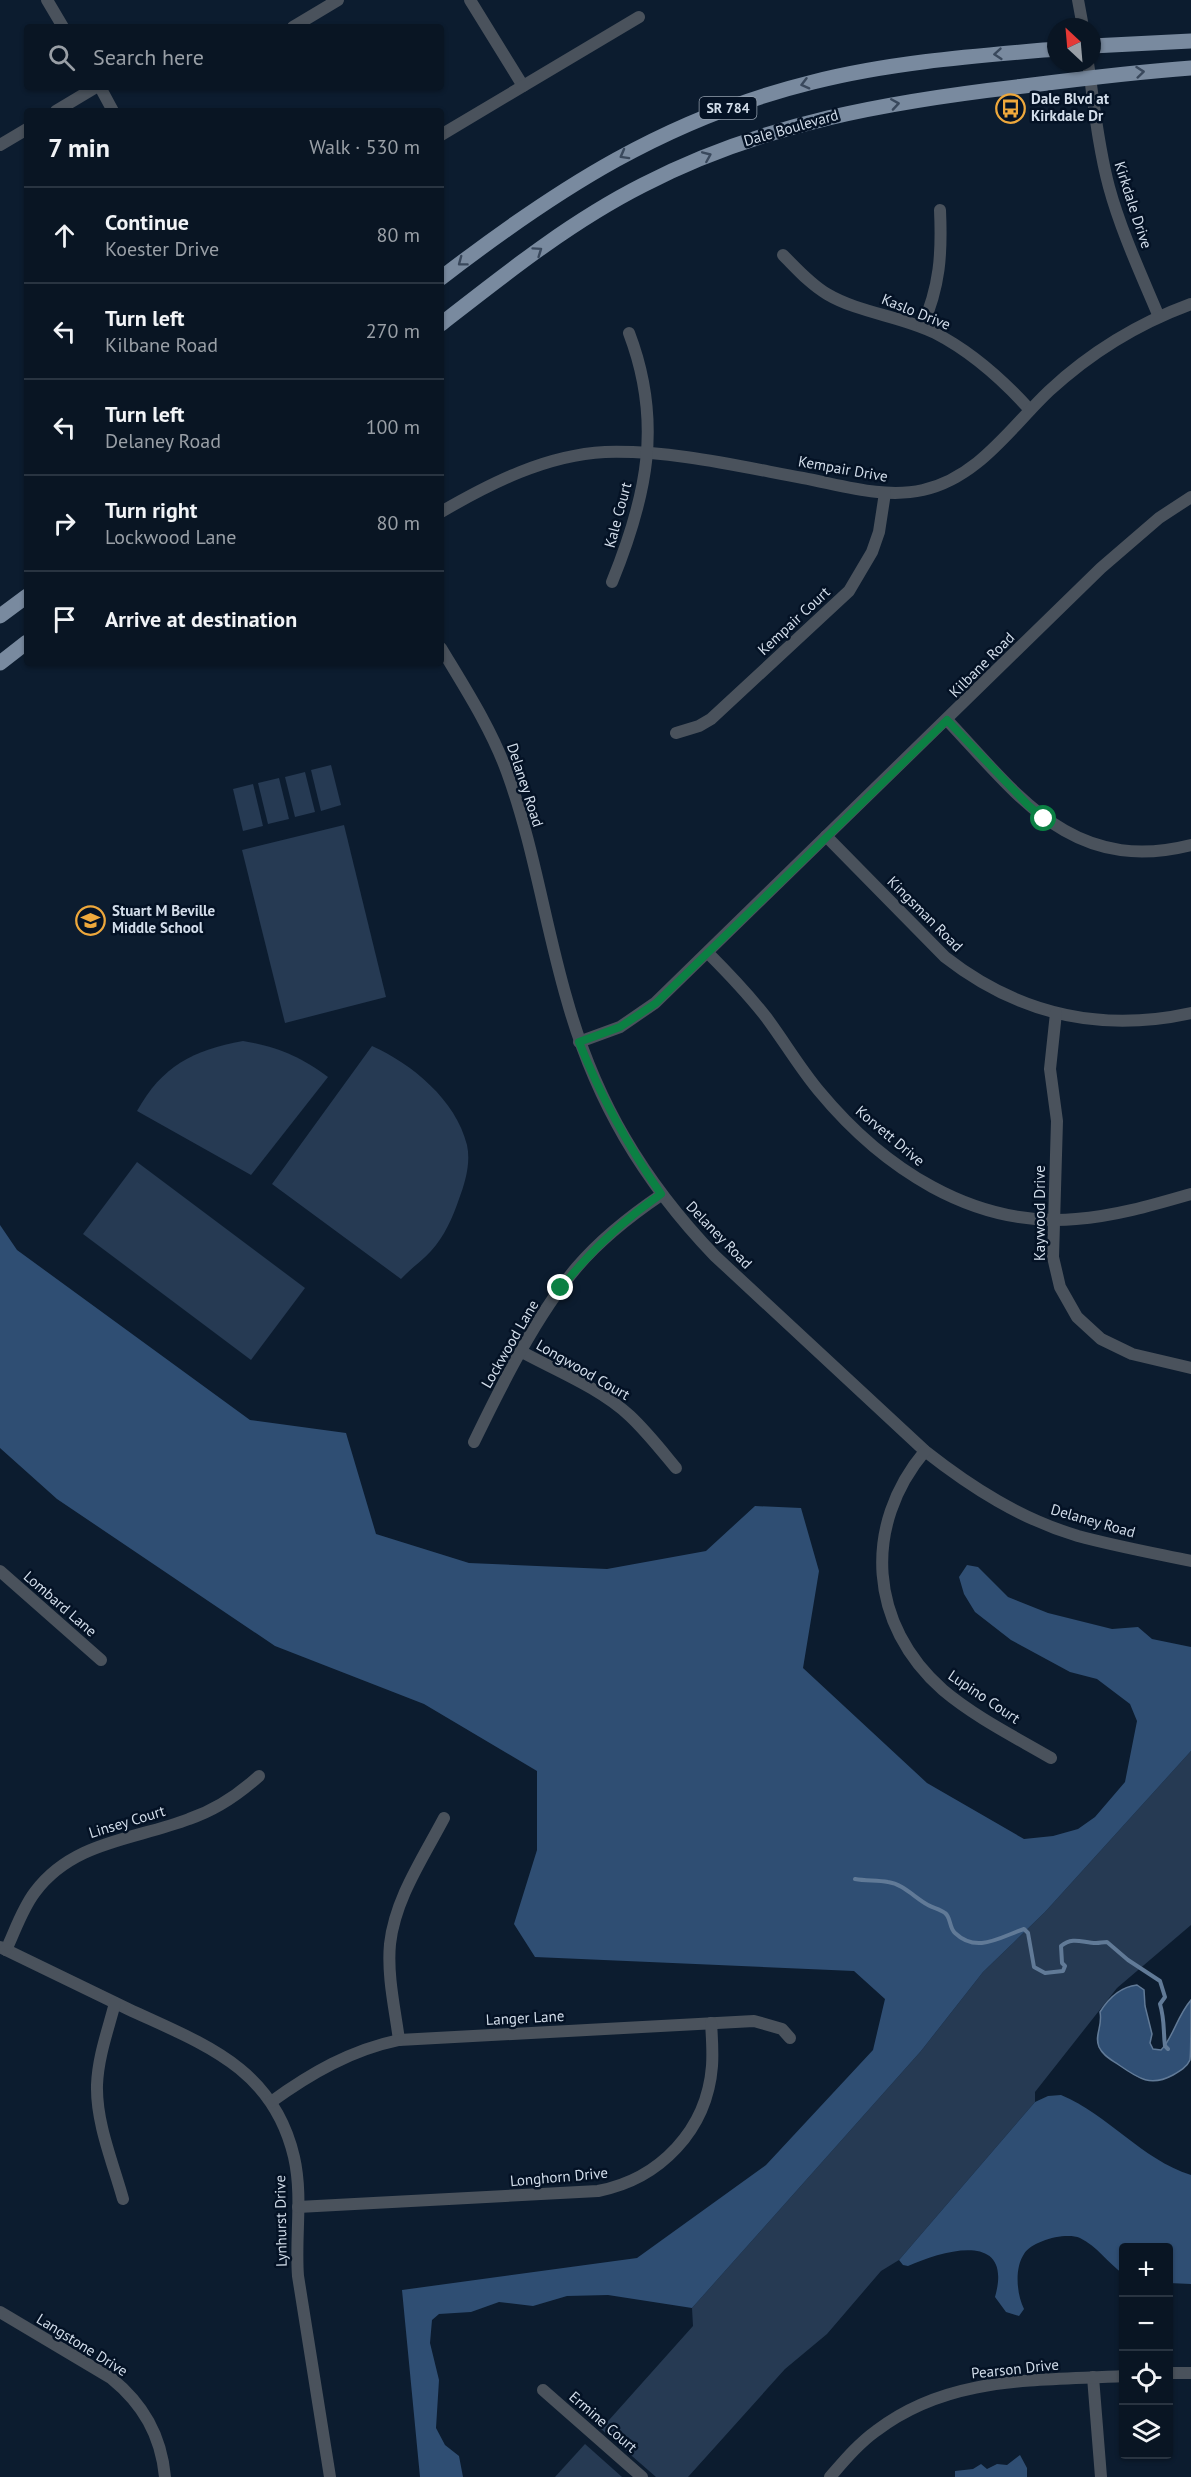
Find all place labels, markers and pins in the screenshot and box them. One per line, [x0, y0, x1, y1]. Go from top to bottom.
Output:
place label: Dale Blvd at Kirkdale Dr [1031, 89, 1110, 125]
bus stop icon: Dale Blvd at Kirkdale Dr [994, 92, 1026, 124]
place label: Stuart M Beville Middle School [112, 901, 216, 937]
school or university icon: Stuart M Beville Middle School [75, 904, 107, 936]

